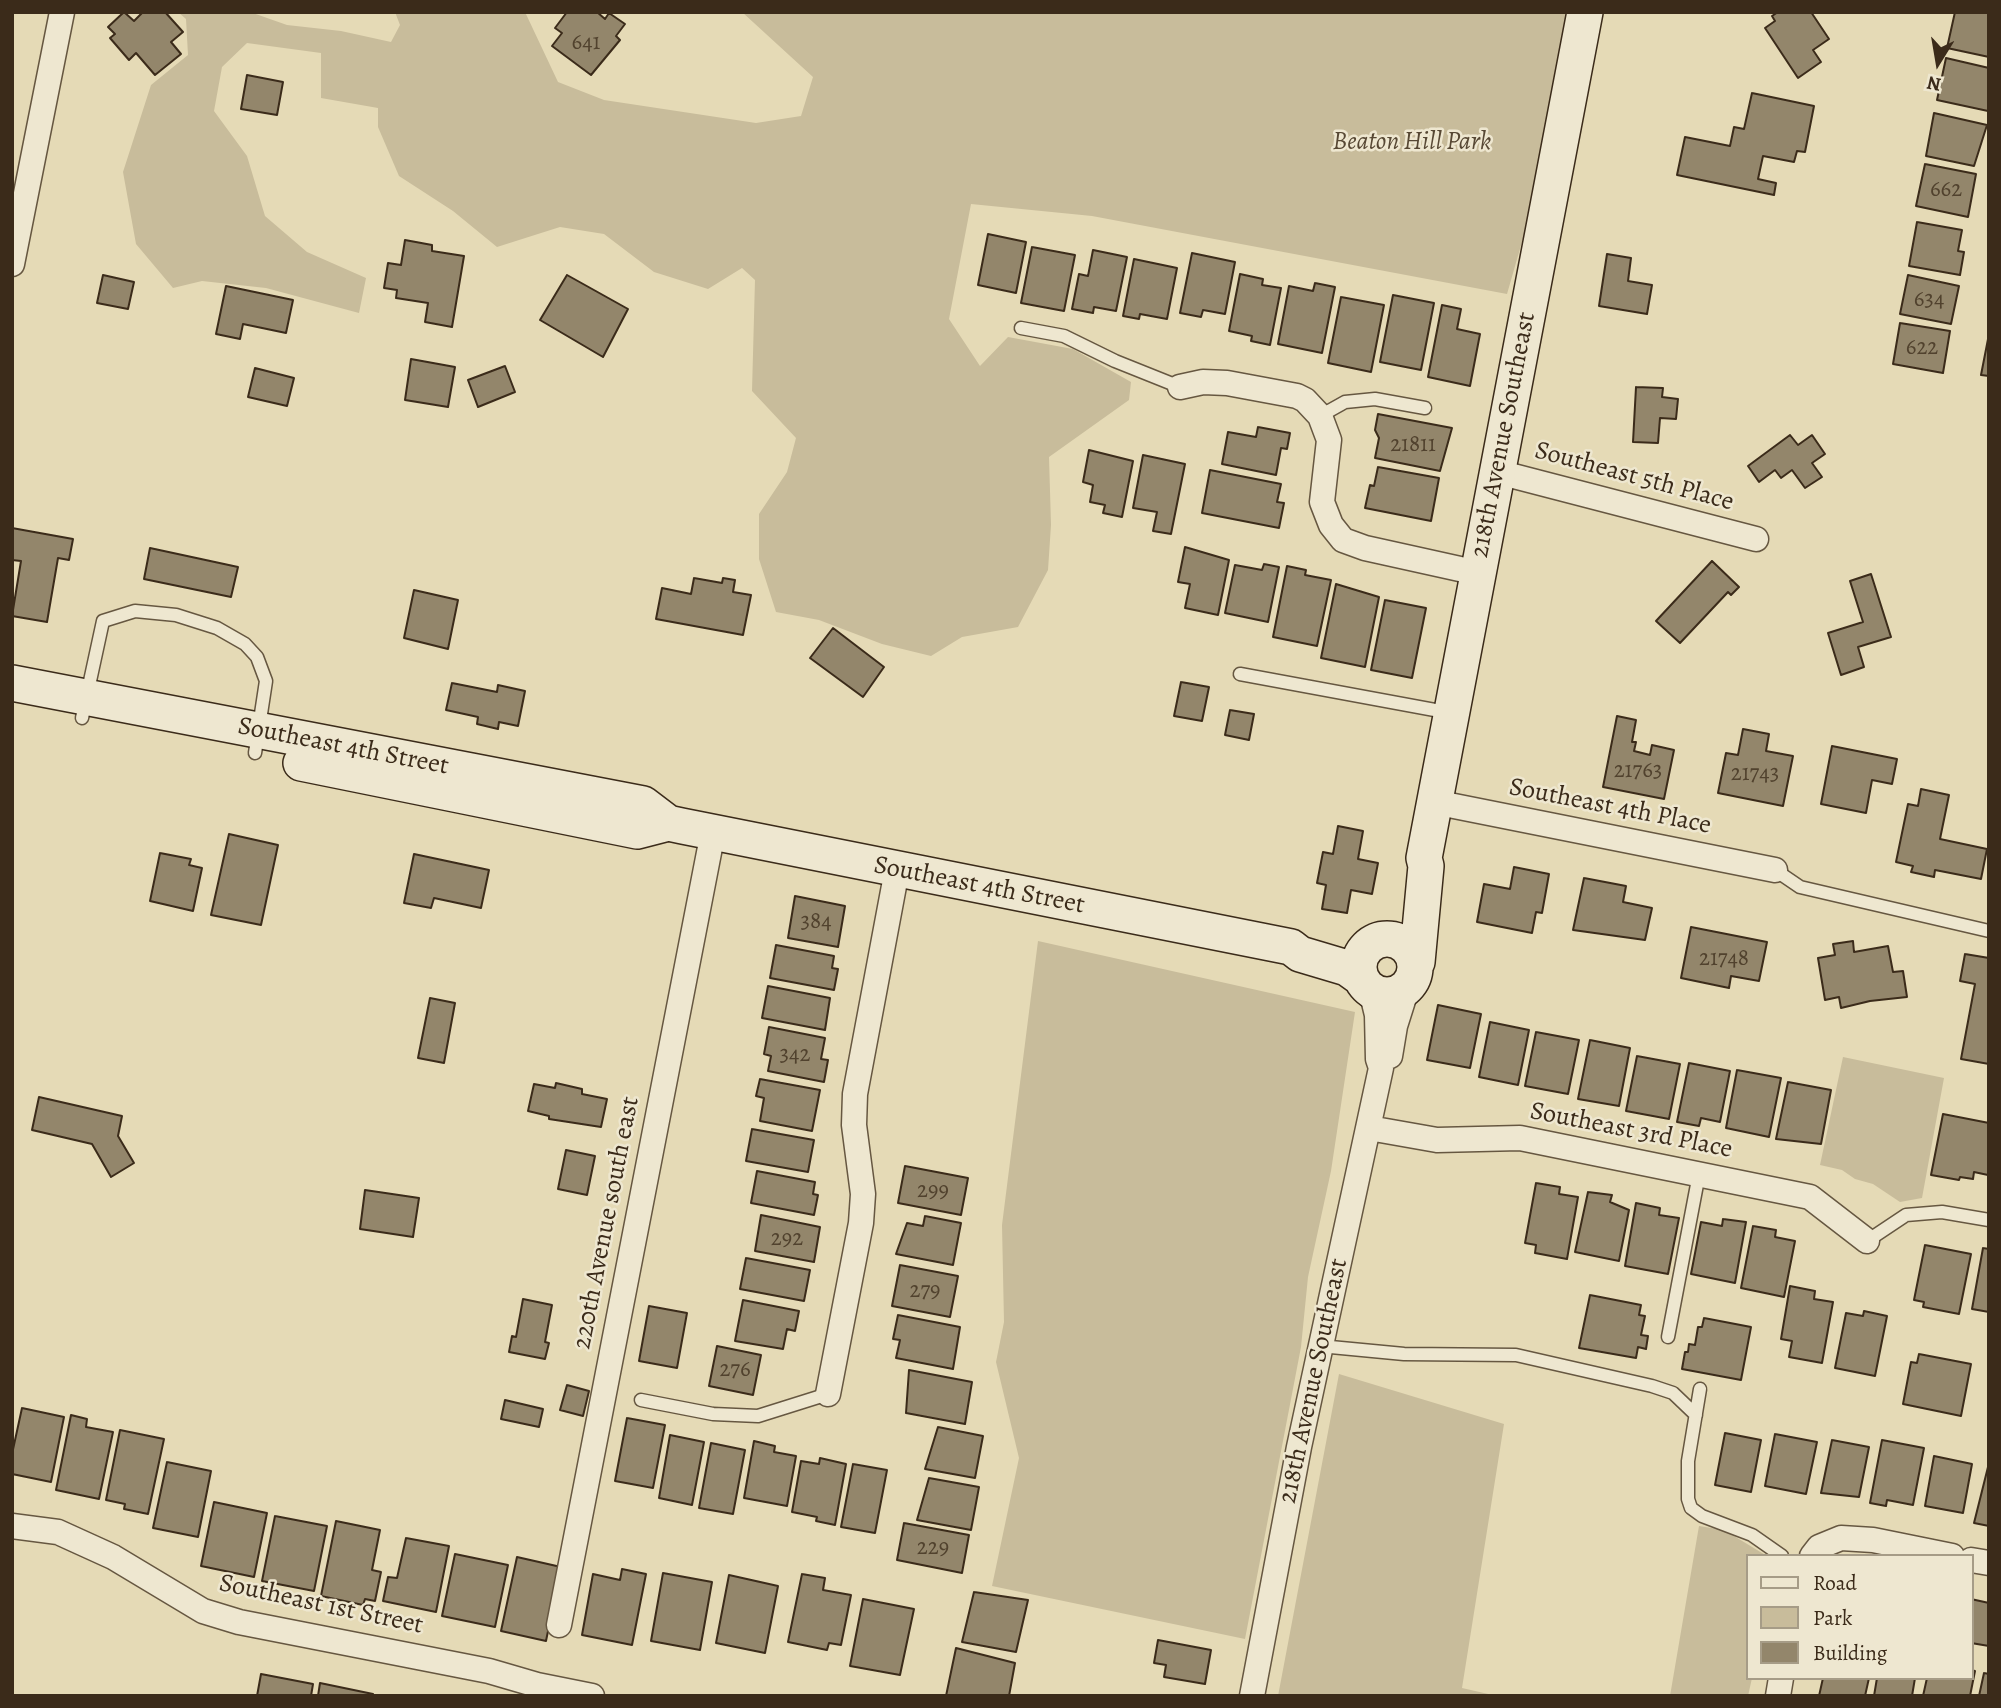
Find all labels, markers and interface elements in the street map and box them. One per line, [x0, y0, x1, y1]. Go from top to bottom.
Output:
north arrow [1903, 28, 1973, 98]
house number: 641 [572, 29, 600, 57]
text: N [1925, 70, 1943, 98]
park label: Beaton Hill Park [1333, 127, 1491, 159]
house number: 662 [1930, 176, 1962, 204]
house number: 634 [1914, 286, 1944, 314]
street label: 218th Avenue Southeast [1465, 310, 1543, 560]
house number: 622 [1906, 334, 1938, 362]
house number: 21811 [1390, 431, 1436, 459]
street label: Southeast 5th Place [1531, 435, 1737, 519]
street label: Southeast 4th Street [235, 711, 451, 783]
house number: 21763 [1614, 757, 1662, 785]
house number: 21743 [1731, 760, 1779, 788]
street label: Southeast 4th Place [1506, 772, 1714, 842]
street label: Southeast 4th Street [871, 850, 1087, 922]
house number: 384 [800, 908, 832, 936]
house number: 21748 [1699, 945, 1749, 973]
house number: 342 [780, 1041, 810, 1069]
street label: 220th Avenue south east [567, 1094, 647, 1352]
street label: Southeast 3rd Place [1527, 1096, 1735, 1166]
house number: 299 [917, 1177, 949, 1205]
house number: 292 [771, 1225, 803, 1253]
street label: 218th Avenue Southeast [1273, 1256, 1355, 1506]
house number: 279 [909, 1277, 941, 1305]
house number: 276 [719, 1356, 751, 1384]
house number: 229 [917, 1534, 949, 1562]
legend [1745, 1554, 1973, 1680]
street label: Southeast 1st Street [216, 1568, 426, 1642]
text: Road [1813, 1569, 1857, 1597]
text: Park [1813, 1604, 1852, 1632]
text: Building [1813, 1639, 1887, 1667]

